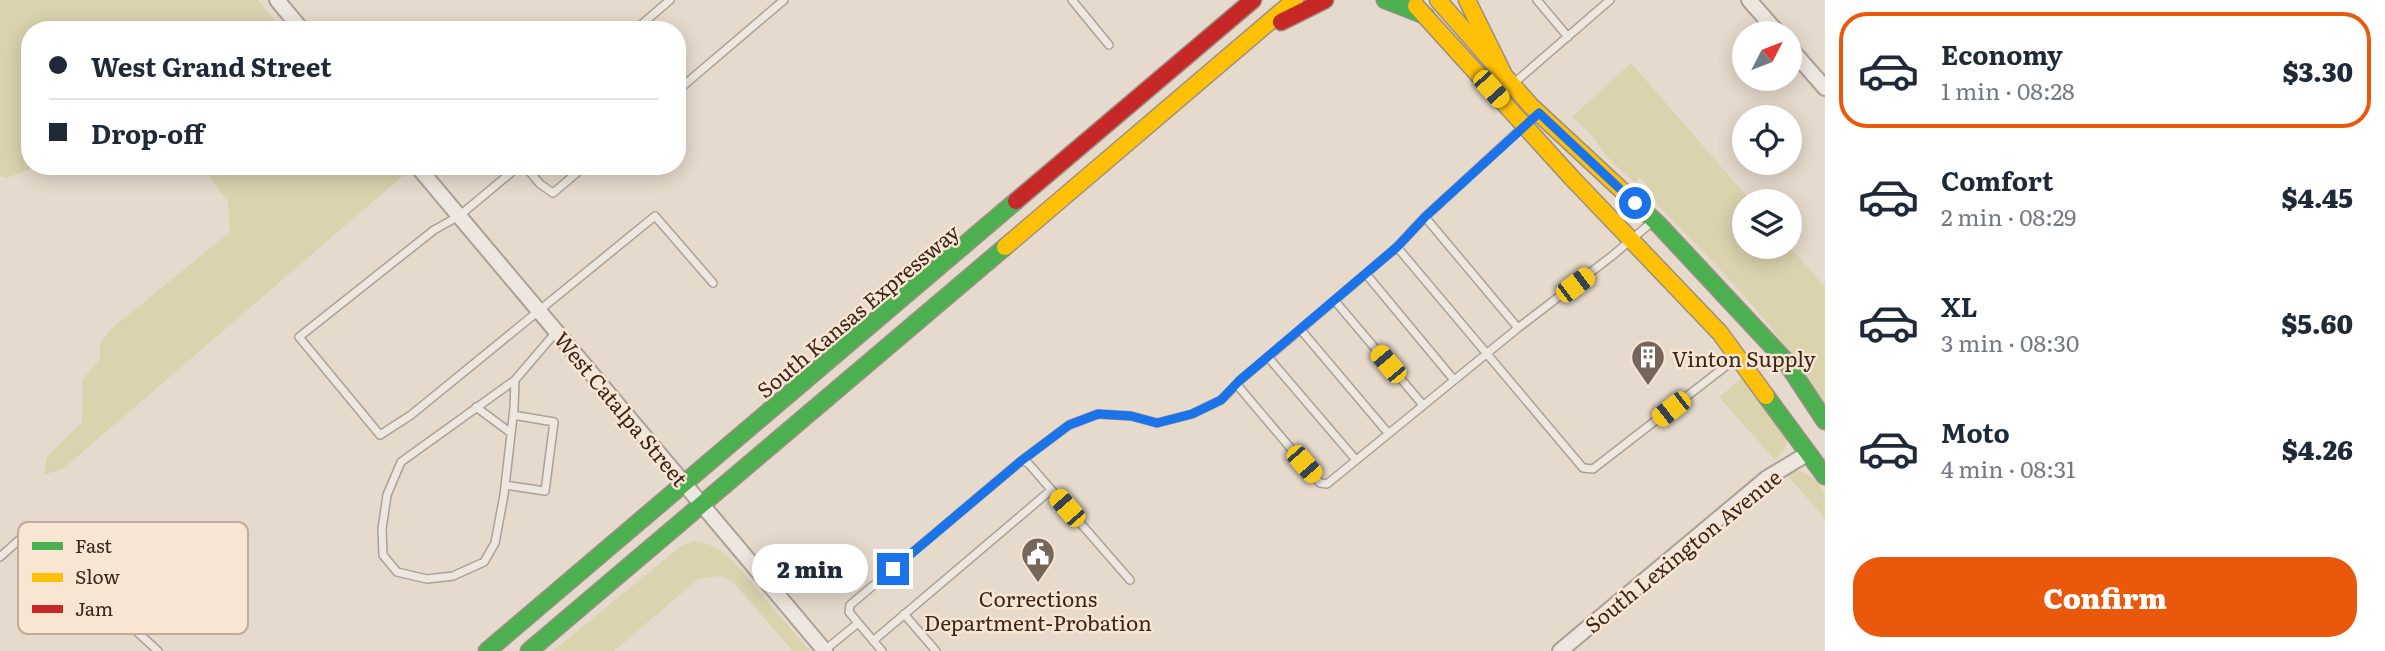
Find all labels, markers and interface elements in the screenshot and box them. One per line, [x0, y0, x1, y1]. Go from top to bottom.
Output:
north arrow [1732, 21, 1802, 91]
map controls [1732, 21, 1802, 259]
text: Economy [1941, 34, 2063, 73]
icon: car [1857, 39, 1920, 102]
text: West Grand Street [91, 46, 332, 85]
text: $3.30 [2282, 51, 2353, 90]
car [1470, 66, 1513, 112]
text: 1 min · 08:28 [1941, 73, 2075, 107]
button: locate [1732, 105, 1802, 175]
text: Drop-off [91, 113, 204, 152]
text: Comfort [1941, 160, 2053, 199]
icon: car [1857, 165, 1920, 228]
text: $4.45 [2282, 177, 2353, 216]
route start [1619, 187, 1651, 219]
button: layers [1732, 189, 1802, 259]
text: 2 min · 08:29 [1941, 199, 2076, 233]
street label: South Kansas Expressway [749, 215, 966, 404]
car [1552, 264, 1599, 306]
text: XL [1941, 286, 1978, 325]
icon: car [1857, 291, 1920, 354]
text: $5.60 [2281, 303, 2353, 342]
street label: West Catalpa Street [548, 324, 696, 493]
text: 3 min · 08:30 [1941, 325, 2079, 359]
building icon: Vinton Supply [1629, 338, 1667, 387]
car [1367, 341, 1410, 387]
place label: Vinton Supply [1672, 342, 1816, 373]
car [1648, 388, 1695, 430]
text: Moto [1941, 412, 2010, 451]
icon: car [1857, 417, 1920, 480]
text: $4.26 [2282, 429, 2353, 468]
car [1283, 441, 1326, 487]
text: 4 min · 08:31 [1941, 451, 2076, 485]
street label: South Lexington Avenue [1577, 461, 1787, 639]
car [1046, 485, 1089, 531]
legend [18, 522, 248, 634]
text: Fast [75, 531, 112, 559]
public building icon: Corrections Department-Probation [1019, 535, 1057, 584]
callout: 2 min [753, 544, 868, 594]
text: 2 min [777, 551, 843, 585]
route end [877, 553, 909, 585]
button: Confirm [1853, 557, 2357, 637]
text: Slow [75, 562, 120, 590]
place label: Corrections Department-Probation [924, 582, 1152, 637]
text: Jam [75, 594, 113, 622]

